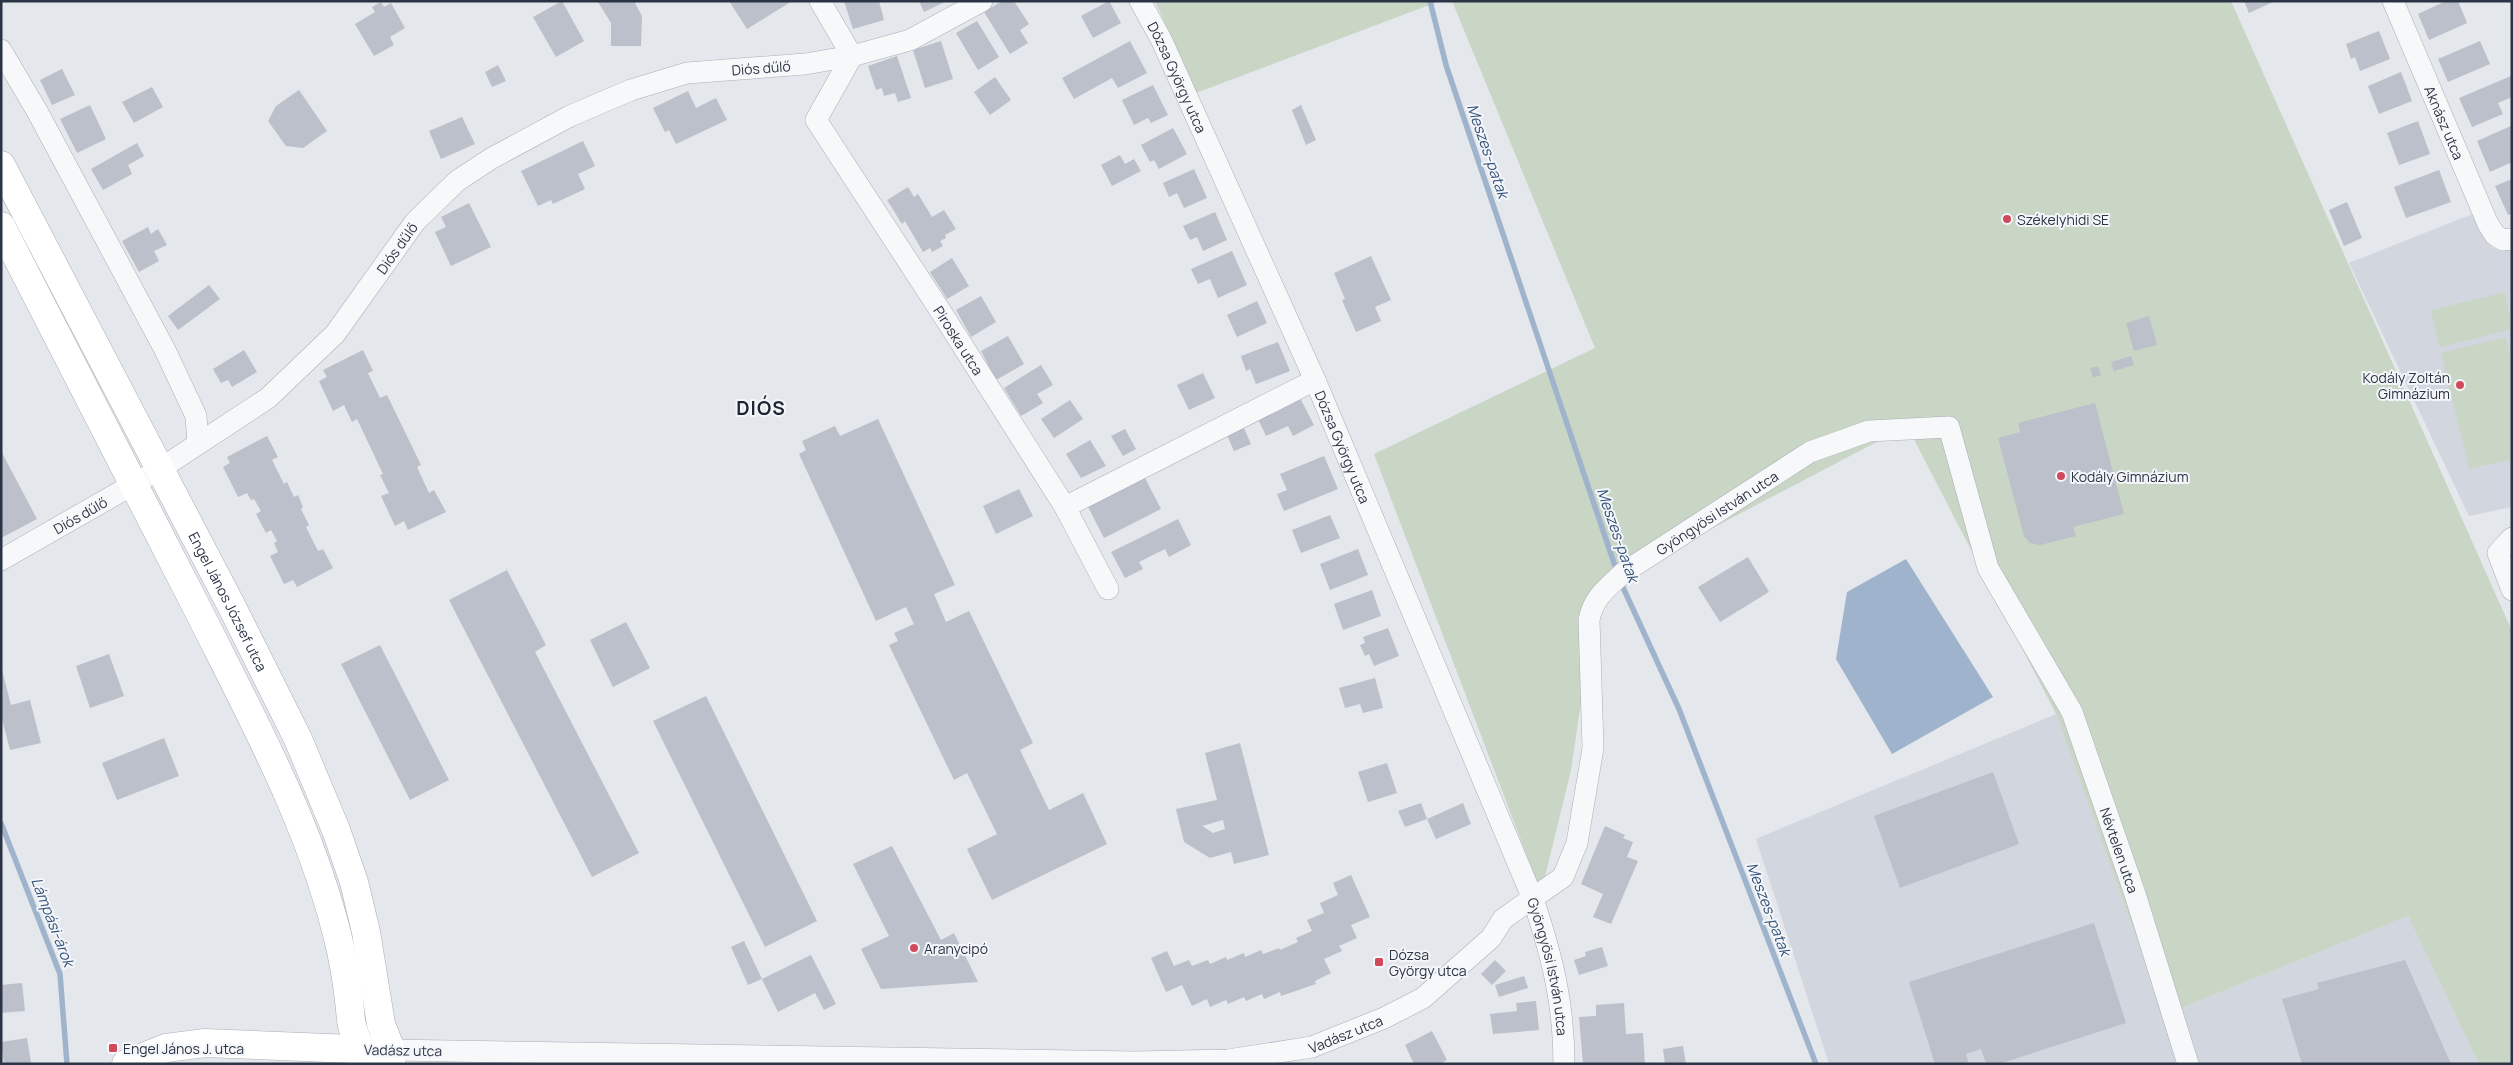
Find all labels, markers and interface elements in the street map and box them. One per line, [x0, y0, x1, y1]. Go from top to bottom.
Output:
street label: Dózsa György utca [1144, 18, 1212, 136]
street label: Diós dűlő [731, 56, 791, 79]
street label: Aknász utca [2421, 83, 2469, 162]
water label: Meszes-patak [1462, 101, 1515, 203]
place label: Székelyhidi SE [2017, 210, 2109, 229]
marker: Székelyhidi SE [2001, 213, 2013, 225]
street label: Diós dűlő [372, 218, 422, 277]
street label: Piroska utca [930, 302, 988, 379]
place label: Kodály Zoltán Gimnázium [2363, 368, 2450, 403]
marker: Kodály Zoltán Gimnázium [2454, 379, 2466, 391]
street label: Dózsa György utca [1311, 388, 1375, 506]
district label: DIÓS [736, 395, 786, 421]
street label: Gyöngyösi István utca [1652, 466, 1781, 559]
place label: Kodály Gimnázium [2071, 467, 2189, 486]
marker: Kodály Gimnázium [2055, 470, 2067, 482]
water label: Meszes-patak [1592, 485, 1645, 587]
street label: Diós dűlő [50, 492, 110, 538]
street label: Engel János József utca [185, 528, 272, 674]
street label: Névtelen utca [2096, 805, 2143, 896]
water label: Meszes-patak [1742, 859, 1797, 961]
water label: Lámpási-árok [26, 875, 80, 972]
street label: Gyöngyösi István utca [1524, 895, 1573, 1036]
place label: Aranycipó [924, 939, 988, 958]
marker: Aranycipó [908, 942, 920, 954]
place label: Dózsa György utca [1389, 945, 1467, 980]
marker: Dózsa György utca [1373, 956, 1385, 968]
street label: Vadász utca [1305, 1010, 1385, 1057]
place label: Engel János J. utca [123, 1039, 244, 1058]
street label: Vadász utca [364, 1040, 442, 1060]
marker: Engel János J. utca [107, 1042, 119, 1054]

